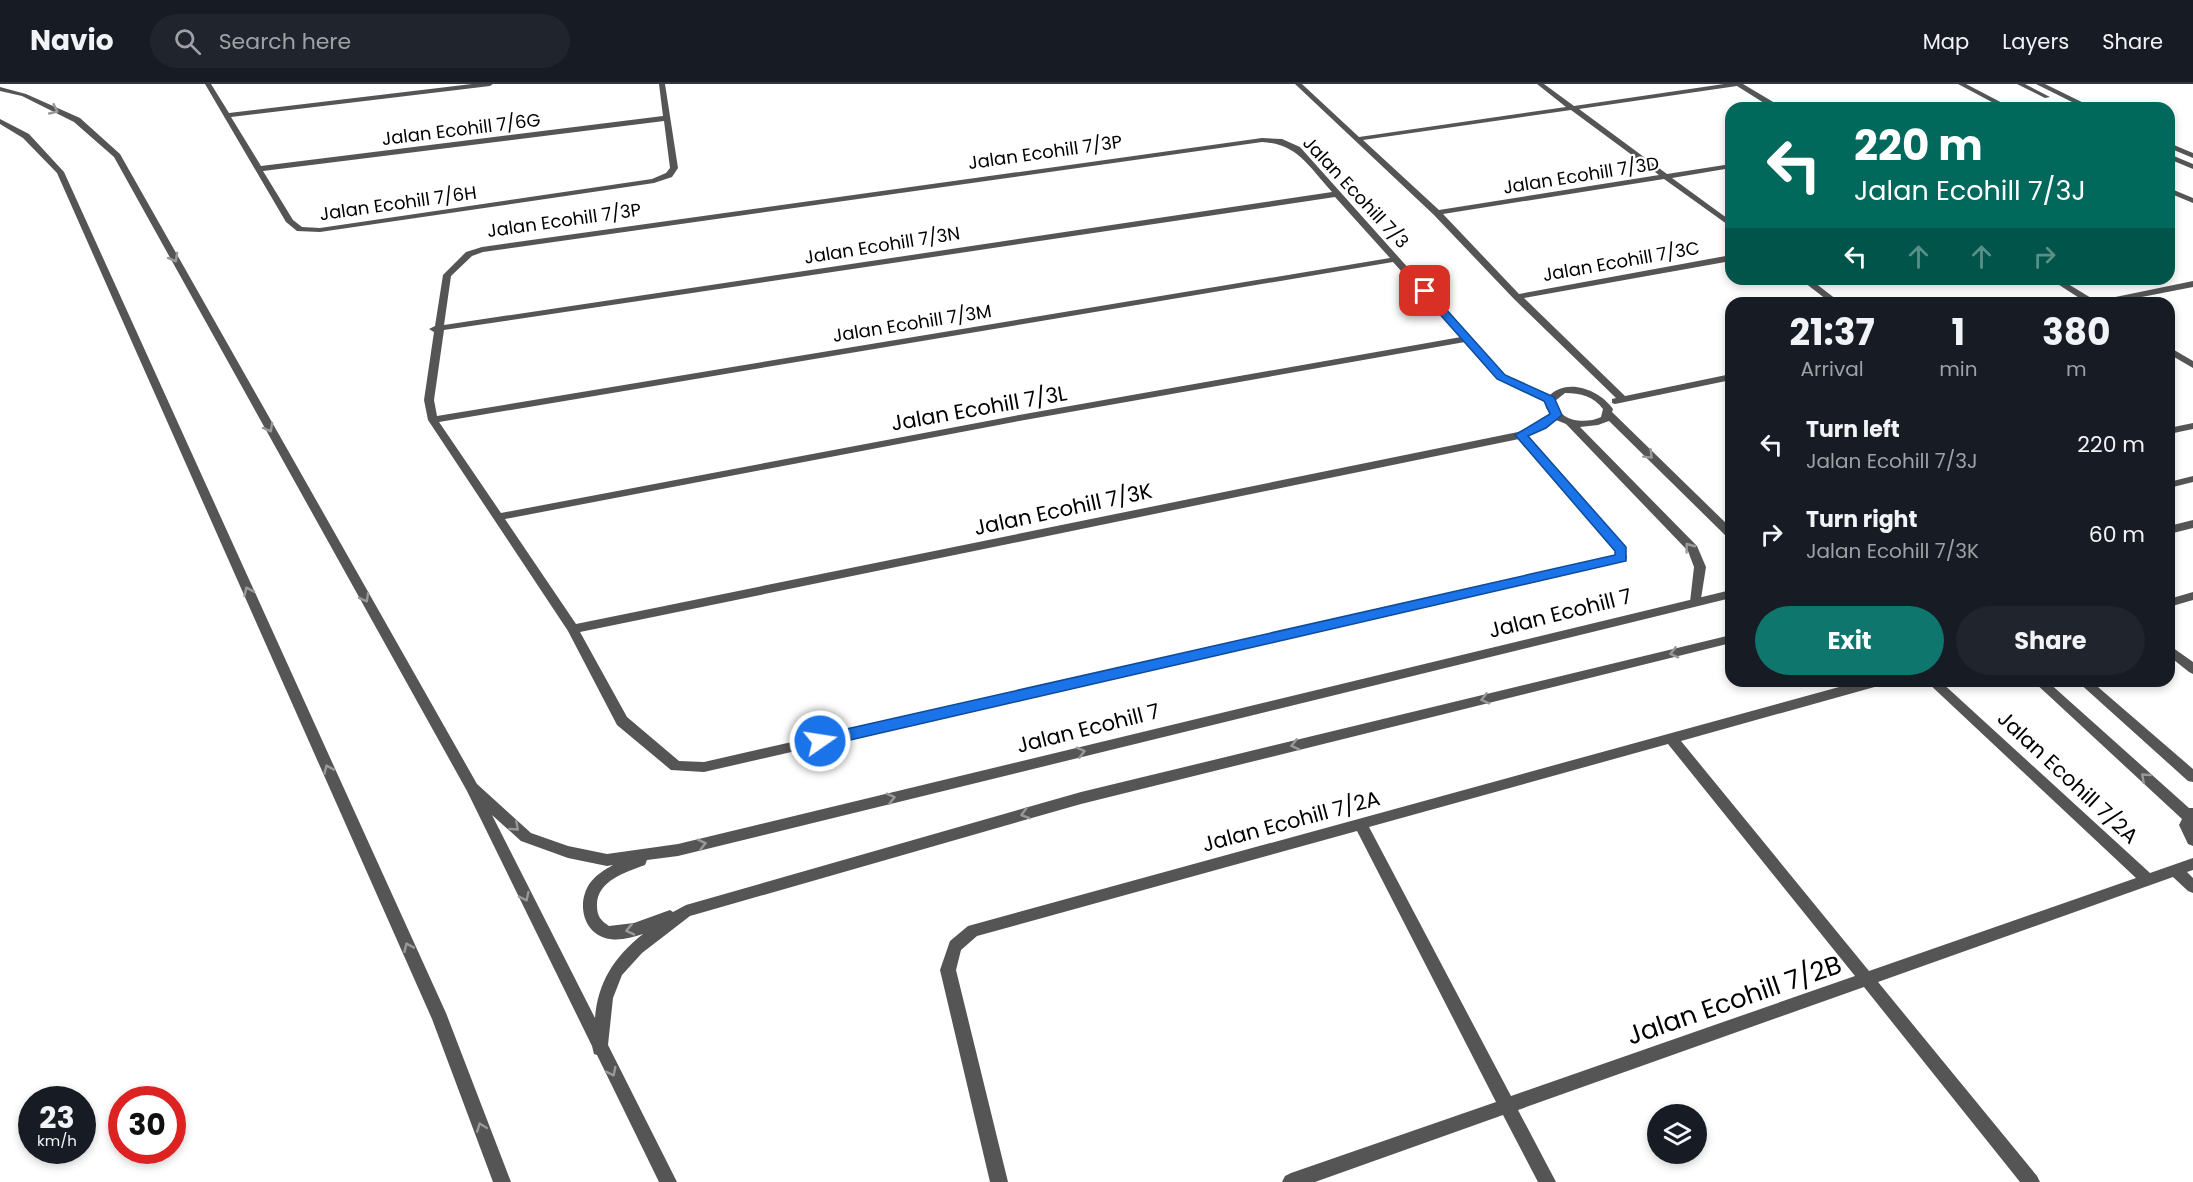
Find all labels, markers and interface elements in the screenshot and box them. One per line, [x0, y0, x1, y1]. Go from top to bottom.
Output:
search box [150, 14, 570, 68]
text: Navio [30, 21, 114, 60]
icon: search [171, 25, 204, 58]
text: Search here [219, 26, 351, 57]
text: Map [1923, 27, 1969, 56]
text: Layers [2002, 27, 2069, 56]
text: Share [2102, 27, 2163, 56]
one-way arrow [48, 102, 59, 114]
street label: Jalan Ecohill 7/6G [380, 107, 542, 151]
text: 220 m [1854, 116, 1983, 175]
icon: left [1755, 126, 1833, 204]
street label: Jalan Ecohill 7/3P [966, 129, 1124, 175]
street label: Jalan Ecohill 7/3 [1297, 130, 1415, 254]
street label: Jalan Ecohill 7/3D [1501, 150, 1661, 200]
text: Jalan Ecohill 7/3J [1854, 172, 2086, 209]
street label: Jalan Ecohill 7/6H [318, 180, 478, 226]
street label: Jalan Ecohill 7/3P [485, 197, 643, 243]
street label: Jalan Ecohill 7/3N [802, 220, 962, 270]
street label: Jalan Ecohill 7/3C [1541, 235, 1701, 287]
icon: left [1839, 240, 1872, 273]
icon: ahead [1902, 240, 1935, 273]
icon: ahead [1965, 240, 1998, 273]
icon: right [2028, 240, 2061, 273]
one-way arrow [167, 252, 178, 262]
pin [1399, 265, 1450, 316]
icon: arrive [1408, 274, 1441, 307]
street label: Jalan Ecohill 7/3M [831, 298, 993, 348]
text: 21:37 [1789, 307, 1875, 358]
text: 1 [1952, 307, 1965, 358]
text: 380 [2042, 307, 2111, 358]
text: Arrival [1801, 355, 1864, 383]
text: min [1939, 355, 1978, 383]
text: m [2066, 355, 2087, 383]
street label: Jalan Ecohill 7/3L [889, 378, 1069, 438]
text: Turn left [1806, 414, 1900, 445]
one-way arrow [262, 422, 273, 432]
icon: left [1755, 428, 1788, 461]
text: 220 m [2077, 429, 2145, 460]
text: Jalan Ecohill 7/3J [1806, 447, 1978, 475]
one-way arrow [1642, 448, 1653, 459]
street label: Jalan Ecohill 7/3K [971, 476, 1155, 542]
text: Turn right [1806, 504, 1917, 535]
icon: right [1755, 518, 1788, 551]
text: 60 m [2089, 519, 2145, 550]
text: Jalan Ecohill 7/3K [1806, 537, 1979, 565]
one-way arrow [1685, 543, 1696, 554]
street label: Jalan Ecohill 7 [1485, 581, 1635, 645]
one-way arrow [243, 586, 255, 597]
one-way arrow [358, 592, 369, 602]
button: Exit [1755, 606, 1944, 675]
button: Share [1956, 606, 2145, 675]
one-way arrow [1669, 645, 1679, 658]
one-way arrow [1480, 692, 1490, 705]
street label: Jalan Ecohill 7 [1013, 696, 1163, 760]
street label: Jalan Ecohill 7/2A [1991, 704, 2145, 850]
position arrow [788, 709, 852, 773]
one-way arrow [1291, 738, 1301, 751]
one-way arrow [1076, 746, 1086, 759]
one-way arrow [323, 764, 335, 775]
one-way arrow [2141, 773, 2152, 784]
street label: Jalan Ecohill 7/2A [1199, 783, 1383, 859]
one-way arrow [886, 792, 896, 805]
one-way arrow [1020, 807, 1031, 819]
one-way arrow [508, 820, 519, 831]
one-way arrow [697, 838, 707, 851]
one-way arrow [518, 891, 530, 902]
one-way arrow [626, 923, 636, 936]
one-way arrow [403, 942, 415, 953]
street label: Jalan Ecohill 7/2B [1622, 946, 1846, 1054]
one-way arrow [605, 1066, 616, 1077]
speed limit sign: 30 [108, 1086, 186, 1164]
text: 23 [39, 1096, 75, 1139]
map controls [1647, 1104, 1707, 1164]
button: layers [1647, 1104, 1707, 1164]
one-way arrow [476, 1123, 489, 1133]
text: km/h [37, 1130, 77, 1151]

